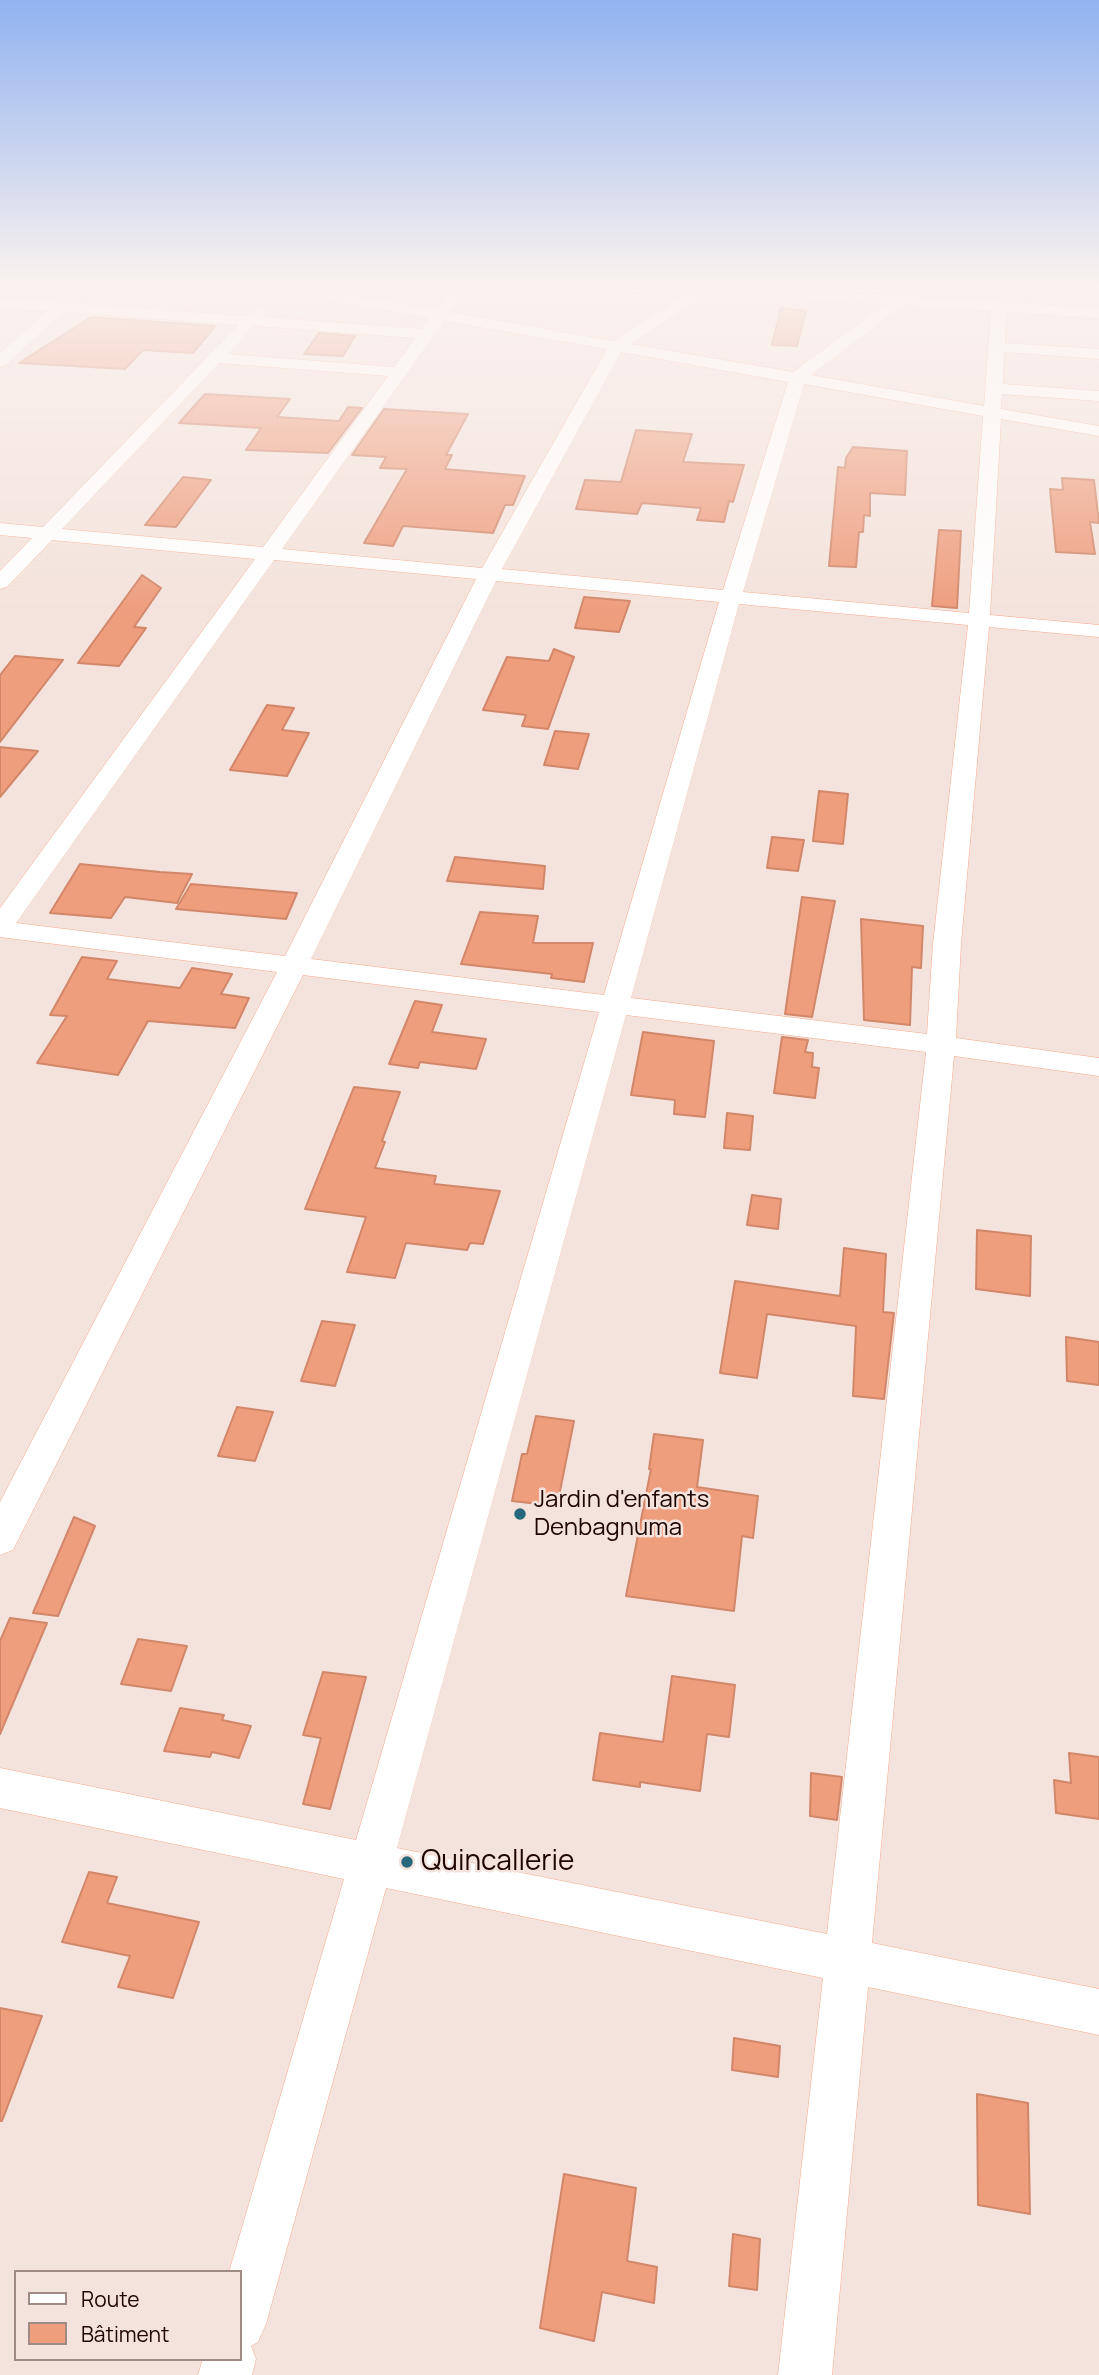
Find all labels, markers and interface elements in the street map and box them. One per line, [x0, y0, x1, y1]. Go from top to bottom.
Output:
place label: Jardin d'enfants Denbagnuma [534, 1486, 709, 1542]
marker: Jardin d'enfants Denbagnuma [512, 1506, 528, 1522]
place label: Quincallerie [421, 1845, 574, 1879]
marker: Quincallerie [399, 1854, 415, 1870]
legend [14, 2270, 242, 2361]
text: Route [81, 2285, 139, 2313]
text: Bâtiment [81, 2320, 169, 2348]

